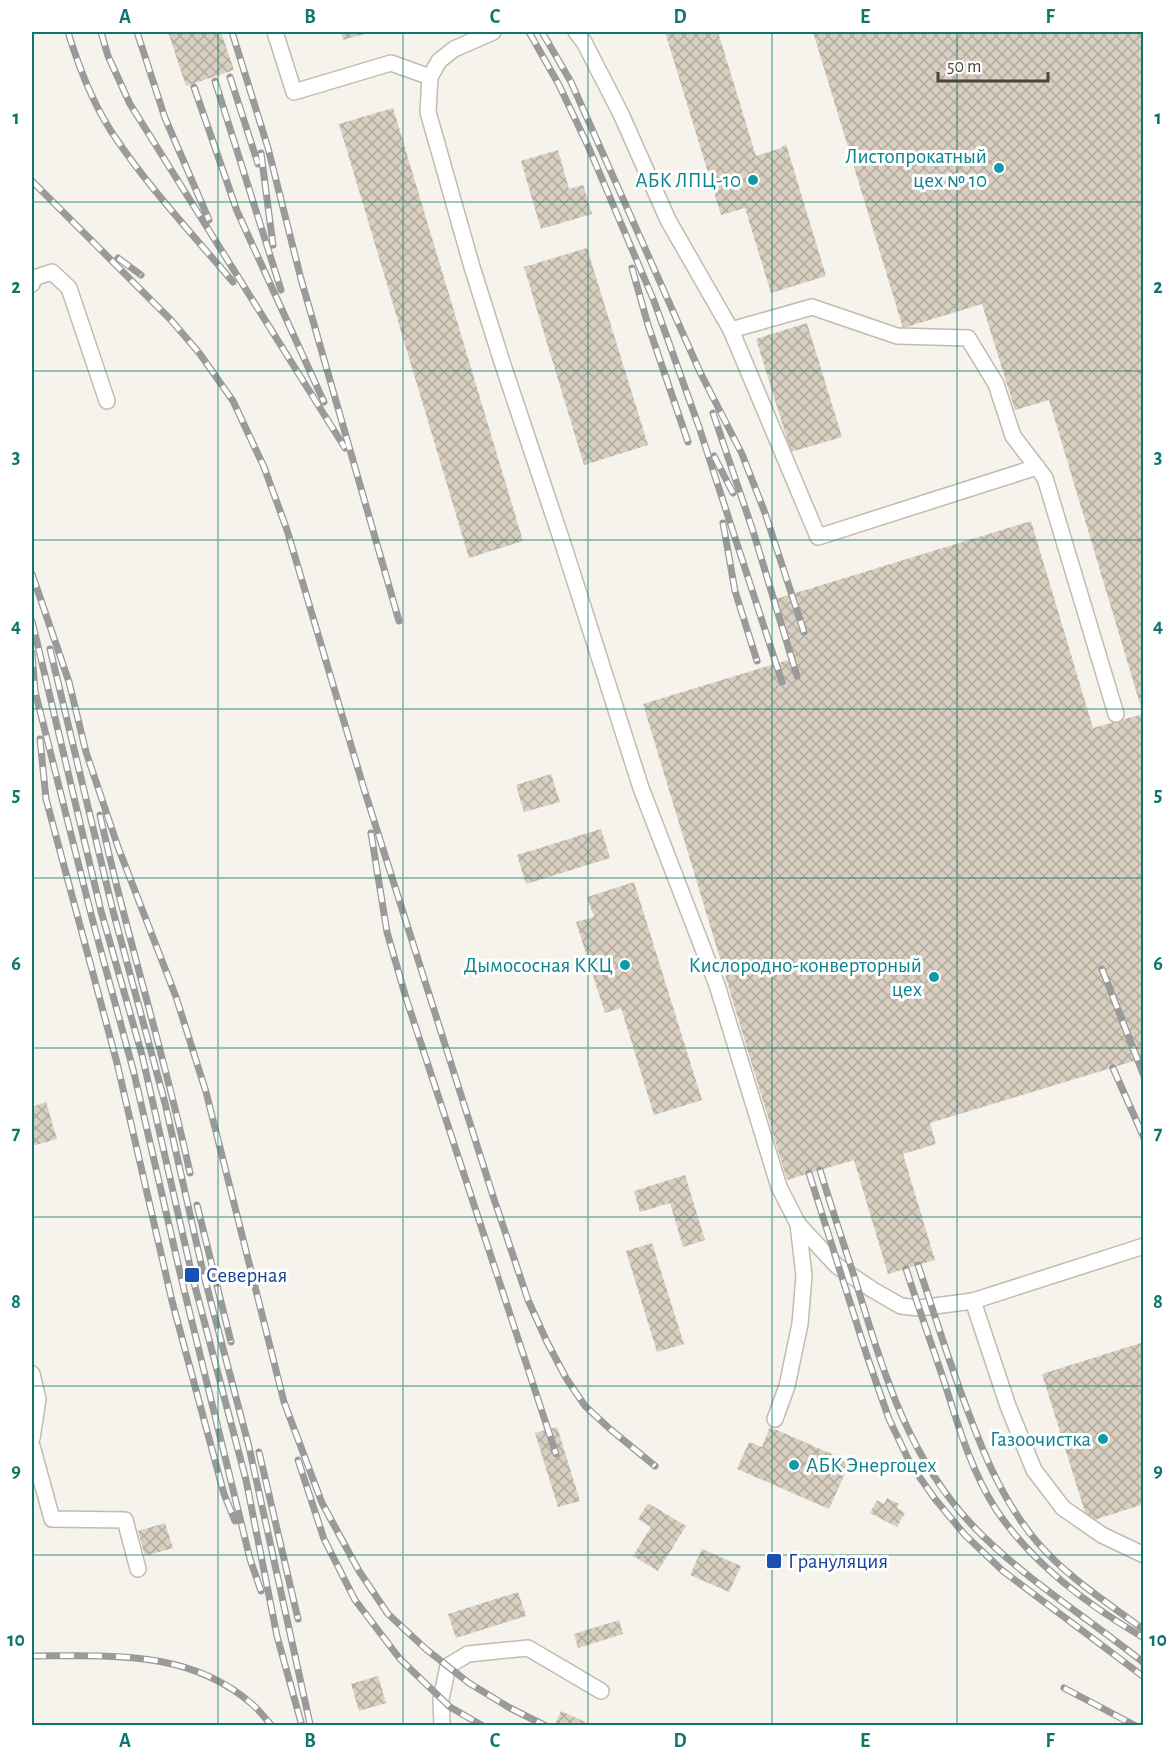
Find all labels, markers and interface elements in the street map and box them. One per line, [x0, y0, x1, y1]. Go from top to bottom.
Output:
text: A [119, 7, 131, 27]
text: B [304, 7, 316, 27]
text: C [490, 7, 501, 27]
text: D [673, 7, 687, 27]
text: E [860, 7, 870, 27]
text: F [1045, 7, 1055, 27]
scale bar [938, 45, 1048, 83]
text: 50 m [947, 58, 981, 76]
text: 1 [12, 108, 20, 128]
text: 1 [1154, 108, 1162, 128]
place label: Листопрокатный цех № 10 [845, 146, 987, 191]
marker: Листопрокатный цех № 10 [992, 161, 1006, 175]
place label: АБК ЛПЦ-10 [635, 170, 741, 191]
marker: АБК ЛПЦ-10 [746, 173, 760, 187]
text: 2 [11, 277, 21, 297]
text: 2 [1153, 277, 1163, 297]
text: 3 [12, 447, 20, 467]
text: 3 [1154, 447, 1162, 467]
text: 4 [11, 616, 21, 636]
text: 4 [1153, 616, 1163, 636]
text: 5 [12, 785, 20, 805]
text: 5 [1154, 785, 1162, 805]
text: 6 [11, 954, 21, 974]
text: 6 [1153, 954, 1163, 974]
place label: Дымососная ККЦ [464, 955, 613, 976]
place label: Кислородно-конверторный цех [689, 955, 922, 1000]
marker: Дымососная ККЦ [618, 958, 632, 972]
marker: Кислородно-конверторный цех [927, 970, 941, 984]
text: 7 [12, 1123, 21, 1143]
text: 7 [1154, 1123, 1163, 1143]
place label: Северная [206, 1265, 287, 1286]
marker: Северная [183, 1266, 201, 1284]
text: 8 [11, 1292, 21, 1312]
text: 8 [1153, 1292, 1163, 1312]
place label: Газоочистка [990, 1429, 1091, 1450]
marker: Газоочистка [1096, 1432, 1110, 1446]
place label: АБК Энергоцех [806, 1455, 937, 1476]
marker: АБК Энергоцех [787, 1458, 801, 1472]
text: 9 [11, 1461, 21, 1481]
text: 9 [1153, 1461, 1163, 1481]
place label: Грануляция [788, 1551, 888, 1572]
marker: Грануляция [765, 1552, 783, 1570]
text: 10 [7, 1630, 25, 1650]
text: 10 [1149, 1630, 1167, 1650]
text: A [119, 1731, 131, 1751]
text: B [304, 1731, 316, 1751]
text: C [490, 1731, 501, 1751]
text: D [673, 1731, 687, 1751]
text: E [860, 1731, 870, 1751]
text: F [1045, 1731, 1055, 1751]

